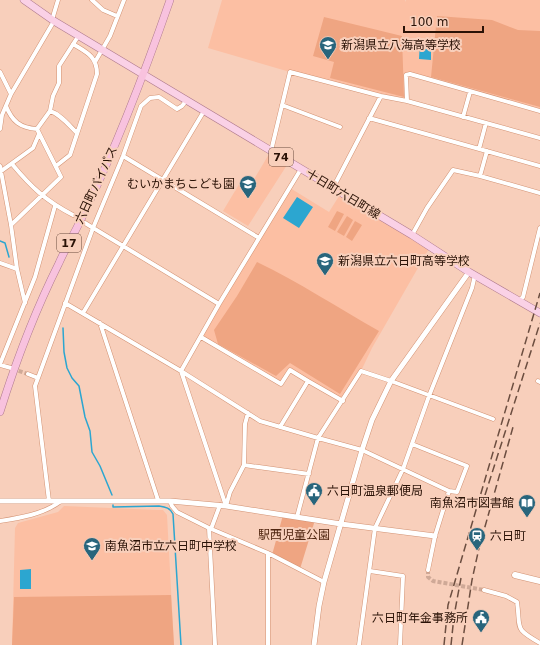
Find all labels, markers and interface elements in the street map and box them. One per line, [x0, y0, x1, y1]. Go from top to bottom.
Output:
scale bar [404, 8, 483, 34]
text: 100 m [410, 15, 448, 29]
school or university icon: 新潟県立八海高等学校 [318, 35, 338, 60]
place label: 新潟県立八海高等学校 [341, 38, 461, 52]
street label: 六日町バイパス [72, 144, 120, 226]
road number: 74 [269, 148, 293, 166]
street label: 十日町六日町線 [303, 166, 383, 222]
school or university icon: むいかまちこども園 [238, 174, 258, 199]
place label: むいかまちこども園 [127, 177, 235, 191]
road number: 17 [57, 234, 81, 252]
school or university icon: 新潟県立六日町高等学校 [315, 251, 335, 276]
place label: 新潟県立六日町高等学校 [338, 254, 470, 268]
public building icon: 六日町温泉郵便局 [304, 481, 324, 506]
place label: 六日町温泉郵便局 [327, 484, 423, 498]
library icon: 南魚沼市図書館 [517, 493, 537, 518]
place label: 南魚沼市図書館 [430, 496, 514, 510]
station icon: 六日町 [467, 526, 487, 551]
park label: 駅西児童公園 [258, 528, 330, 542]
place label: 六日町 [490, 529, 526, 543]
school or university icon: 南魚沼市立六日町中学校 [82, 536, 102, 561]
place label: 南魚沼市立六日町中学校 [105, 539, 237, 553]
public building icon: 六日町年金事務所 [471, 608, 491, 633]
place label: 六日町年金事務所 [372, 611, 468, 625]

